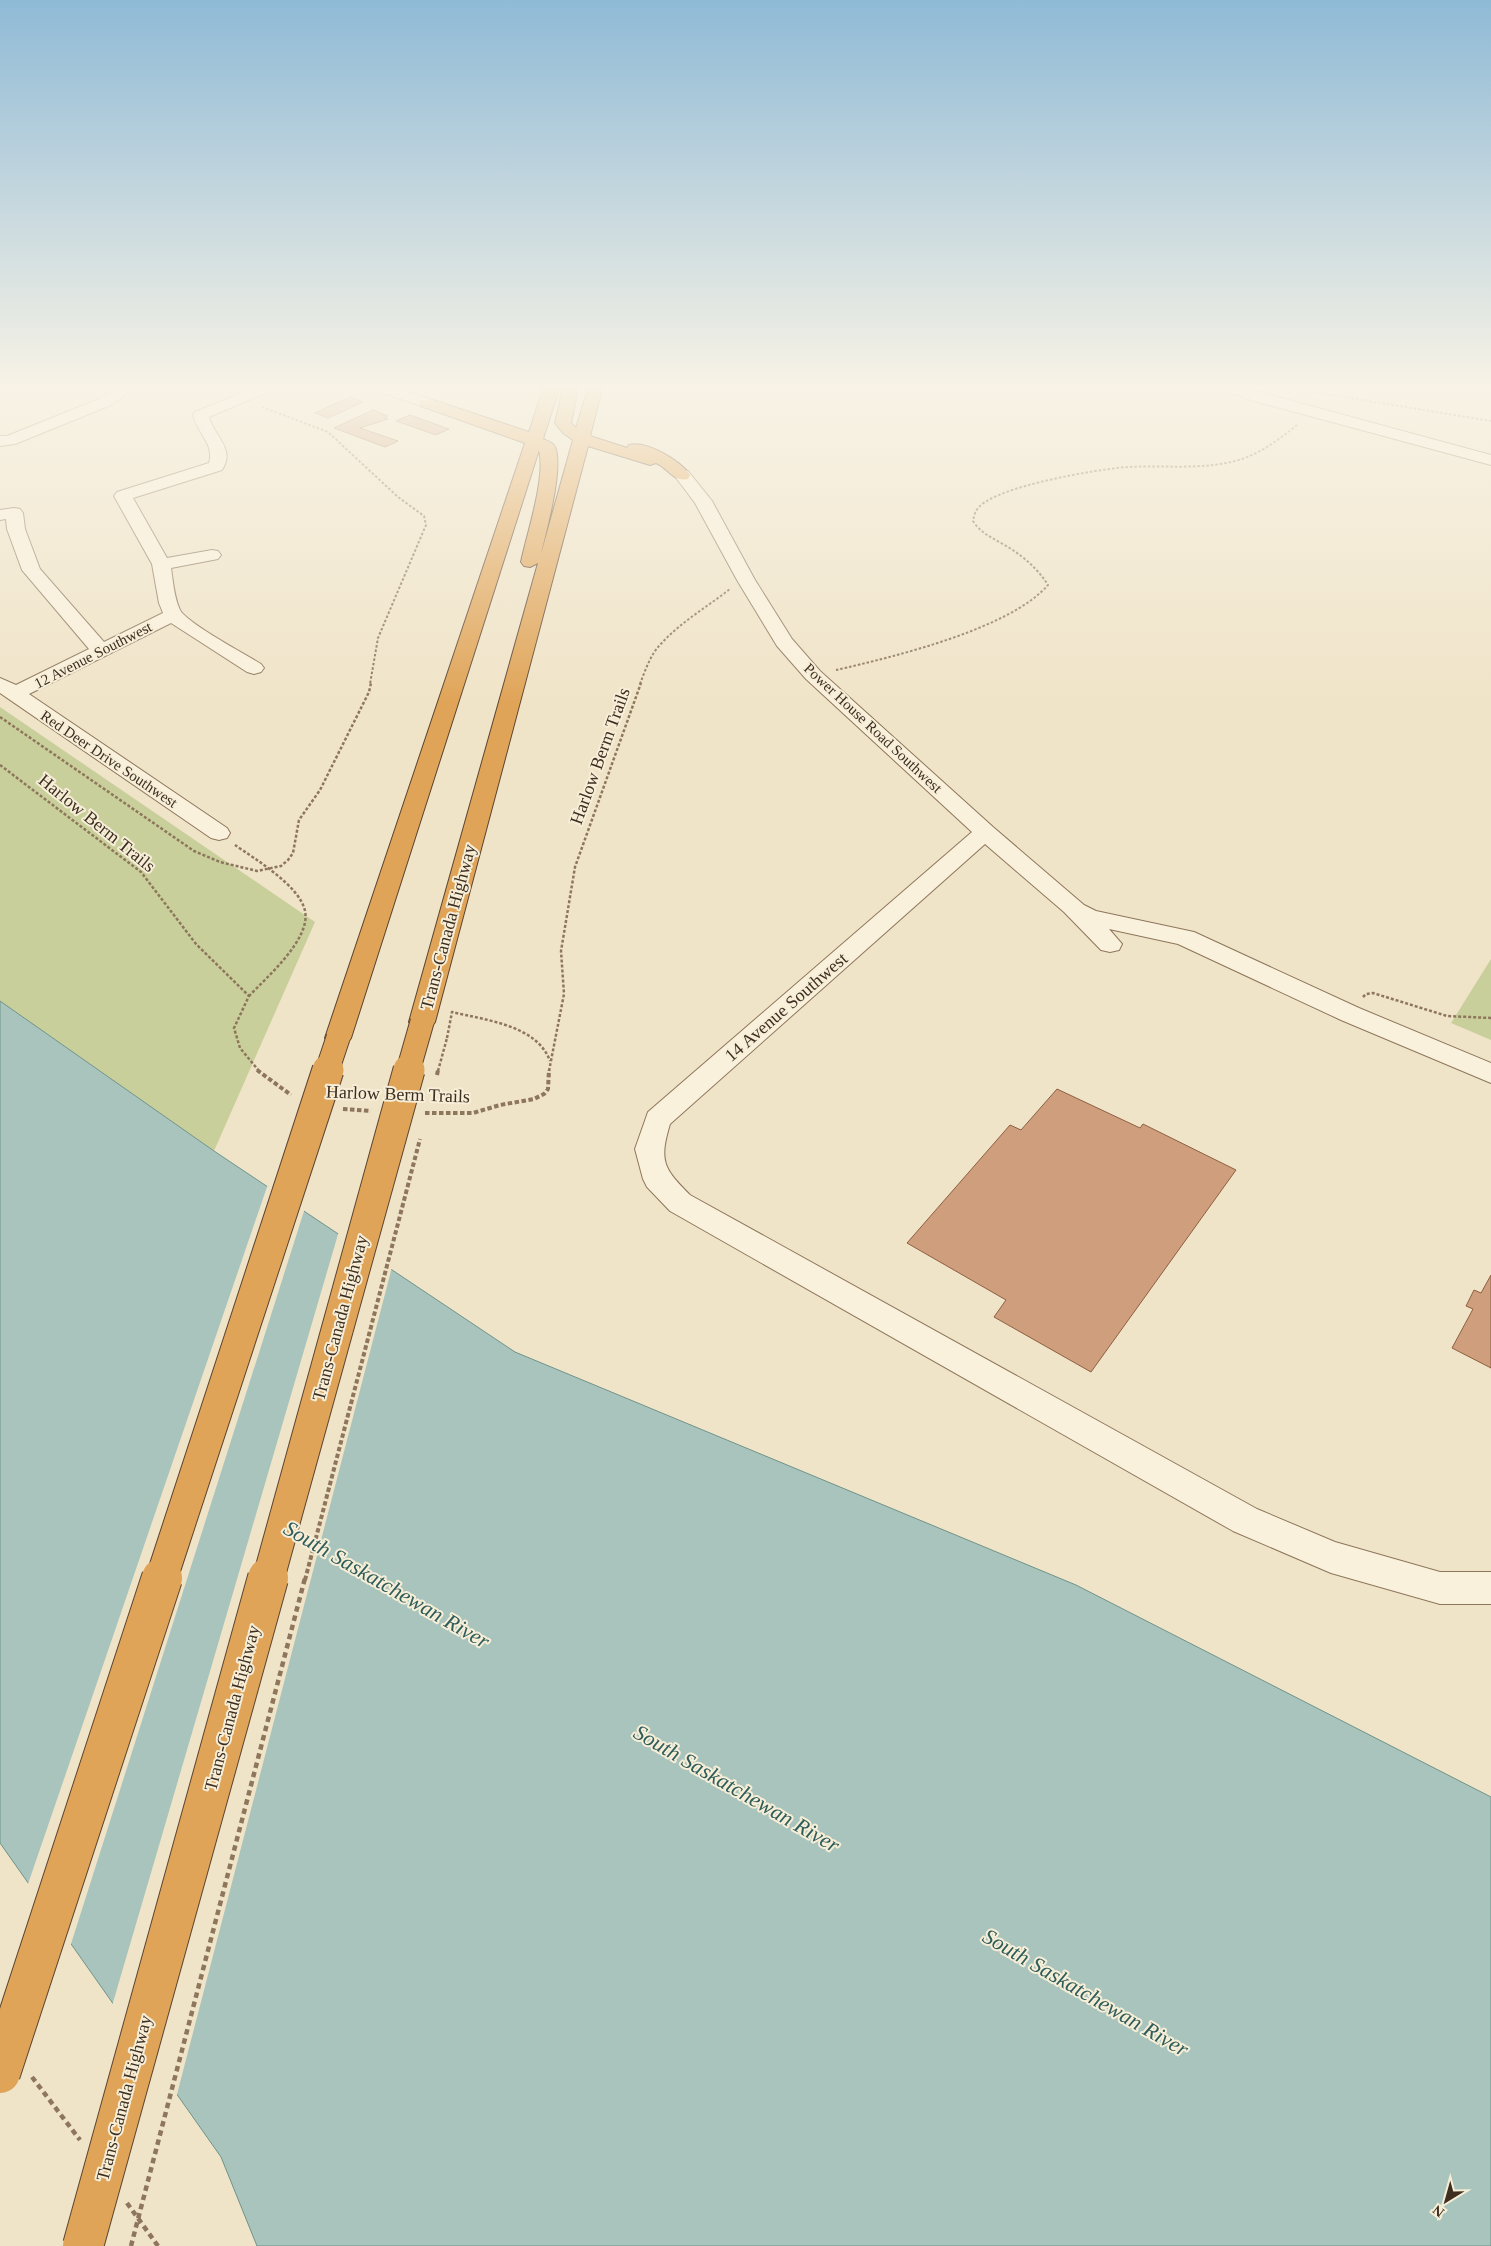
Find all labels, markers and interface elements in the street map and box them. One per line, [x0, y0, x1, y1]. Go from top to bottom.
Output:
street label: 12 Avenue Southwest [32, 618, 155, 692]
street label: Power House Road Southwest [801, 660, 946, 797]
street label: Harlow Berm Trails [566, 685, 634, 827]
street label: Red Deer Drive Southwest [38, 707, 181, 811]
street label: Harlow Berm Trails [35, 770, 159, 876]
street label: Trans-Canada Highway [416, 842, 480, 1012]
street label: 14 Avenue Southwest [721, 948, 851, 1066]
street label: Harlow Berm Trails [326, 1081, 470, 1107]
street label: Trans-Canada Highway [308, 1233, 372, 1403]
water label: South Saskatchewan River [279, 1515, 494, 1654]
street label: Trans-Canada Highway [200, 1623, 264, 1793]
water label: South Saskatchewan River [629, 1719, 844, 1858]
water label: South Saskatchewan River [978, 1923, 1193, 2062]
street label: Trans-Canada Highway [92, 2013, 156, 2183]
north arrow [1421, 2176, 1471, 2226]
text: N [1430, 2202, 1447, 2220]

